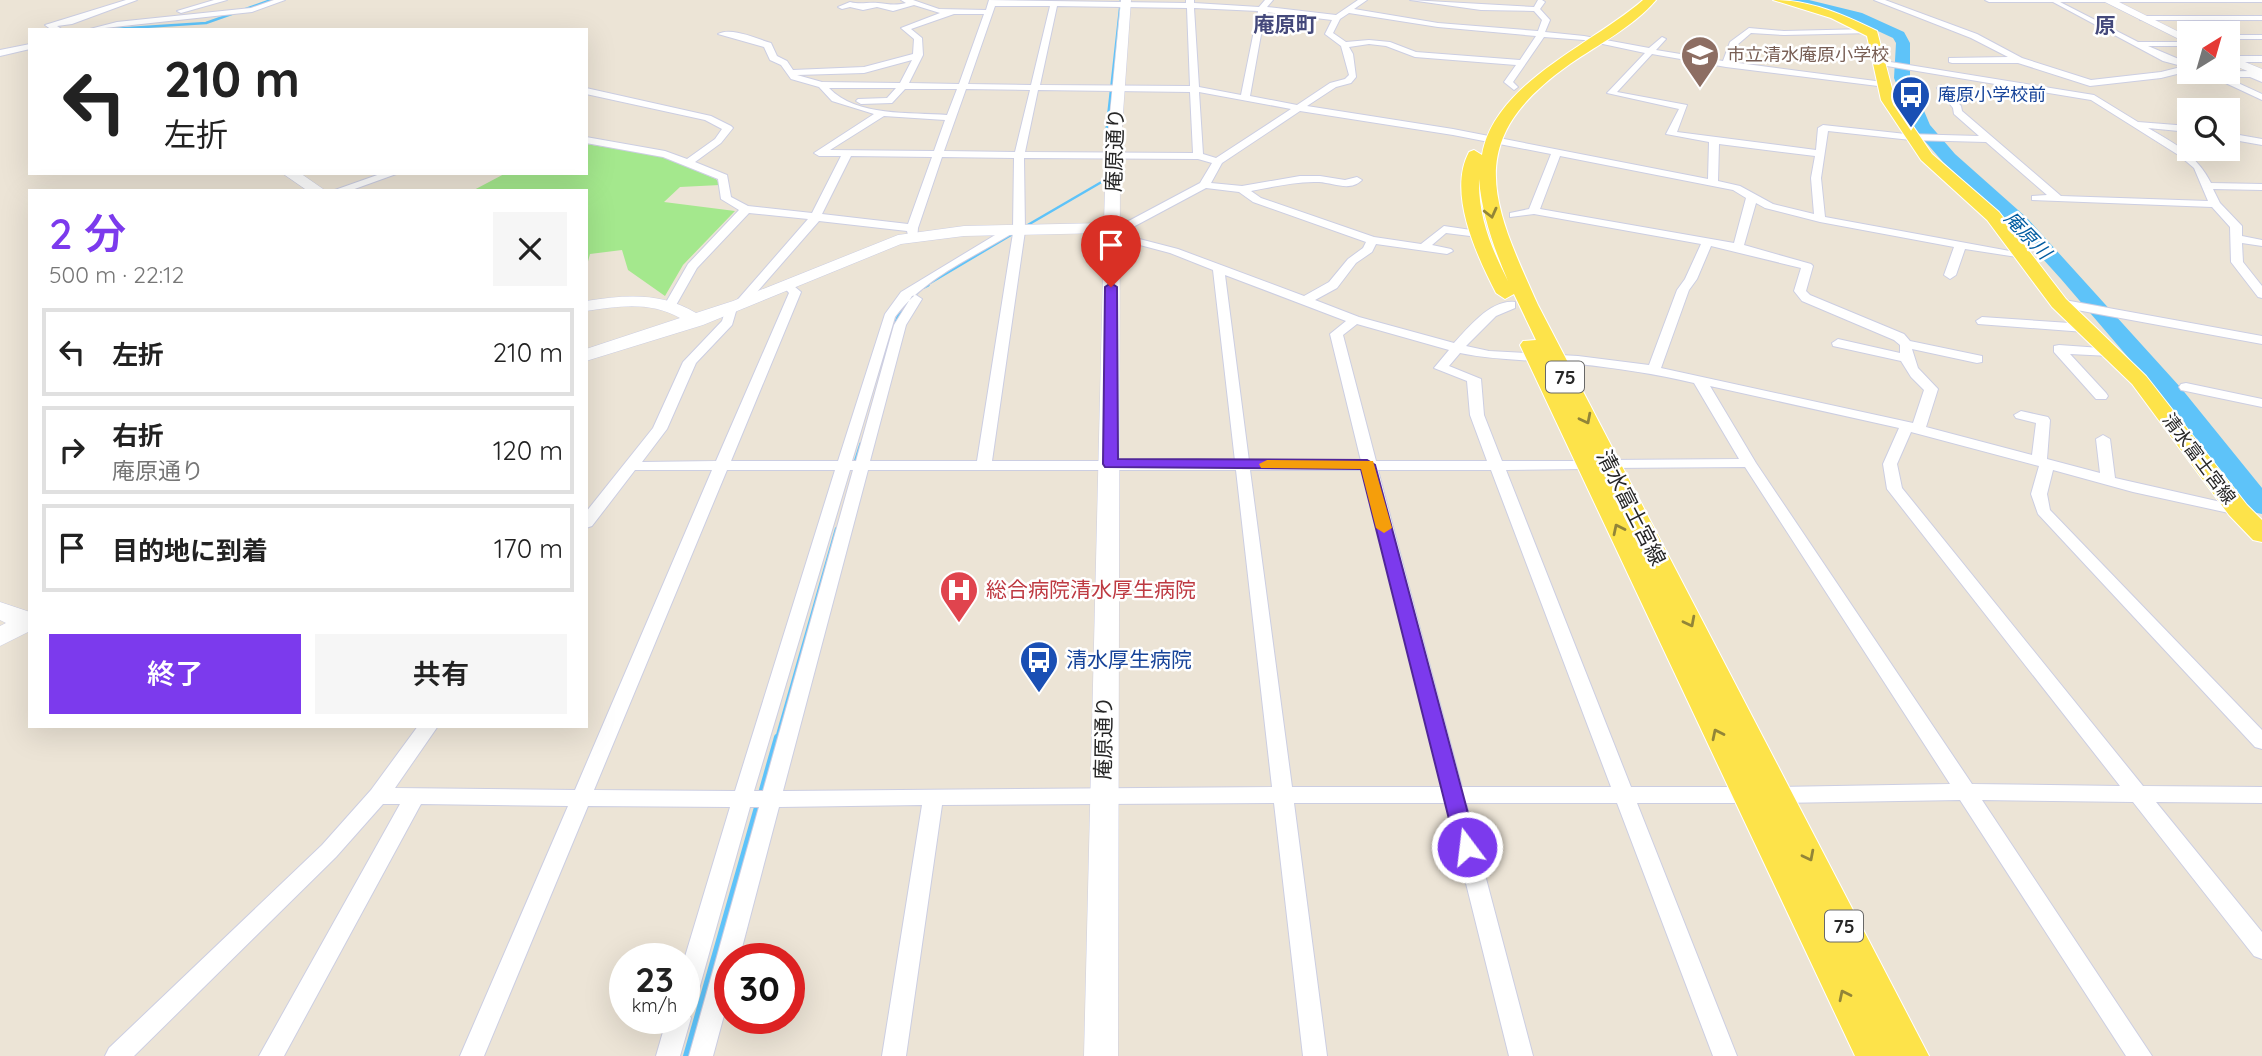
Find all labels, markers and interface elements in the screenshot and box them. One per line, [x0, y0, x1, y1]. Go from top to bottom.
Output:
district label: 庵原町 [1254, 11, 1317, 37]
district label: 原 [2095, 12, 2116, 38]
north arrow [2177, 21, 2240, 84]
map controls [2177, 21, 2240, 161]
school or university icon: 市立清水庵原小学校 [1679, 34, 1721, 89]
place label: 市立清水庵原小学校 [1727, 43, 1889, 66]
text: 210 m [164, 48, 300, 109]
icon: left [49, 56, 140, 147]
bus stop icon: 庵原小学校前 [1890, 74, 1932, 129]
place label: 庵原小学校前 [1938, 83, 2046, 106]
button: search [2177, 98, 2240, 161]
street label: 庵原通り [1100, 108, 1128, 192]
text: 左折 [164, 114, 228, 154]
water label: 庵原川 [2000, 206, 2058, 265]
text: 2 分 [49, 207, 126, 260]
one-way arrow [1483, 207, 1497, 219]
button: close [493, 212, 567, 286]
pin [1081, 215, 1141, 287]
icon: arrive [1092, 226, 1130, 264]
text: 500 m · 22:12 [49, 260, 184, 289]
icon: left [53, 333, 91, 371]
text: 210 m [493, 336, 563, 369]
text: 左折 [112, 338, 164, 371]
road number: 75 [1546, 362, 1584, 392]
street label: 清水富士宮線 [2158, 409, 2241, 509]
one-way arrow [1578, 412, 1592, 424]
text: 右折 [112, 419, 164, 452]
icon: right [53, 431, 91, 469]
text: 120 m [493, 434, 563, 467]
street label: 清水富士宮線 [1592, 446, 1672, 570]
text: 庵原通り [112, 456, 204, 485]
one-way arrow [1612, 524, 1626, 536]
icon: arrive [53, 529, 91, 567]
text: 170 m [494, 532, 563, 565]
text: 目的地に到着 [112, 534, 268, 567]
hospital icon: 総合病院清水厚生病院 [938, 569, 980, 624]
place label: 総合病院清水厚生病院 [986, 576, 1196, 602]
one-way arrow [1681, 615, 1695, 627]
button: 終了 [49, 634, 301, 714]
button: 共有 [315, 634, 567, 714]
bus stop icon: 清水厚生病院 [1018, 639, 1060, 694]
place label: 清水厚生病院 [1066, 646, 1192, 672]
street label: 庵原通り [1089, 696, 1117, 780]
one-way arrow [1711, 729, 1725, 741]
position arrow [1430, 810, 1504, 884]
one-way arrow [1800, 849, 1814, 861]
road number: 75 [1825, 910, 1863, 942]
speed limit sign: 30 [714, 943, 805, 1034]
text: 23 [635, 957, 674, 1001]
one-way arrow [1838, 990, 1852, 1002]
text: km/h [632, 994, 677, 1017]

